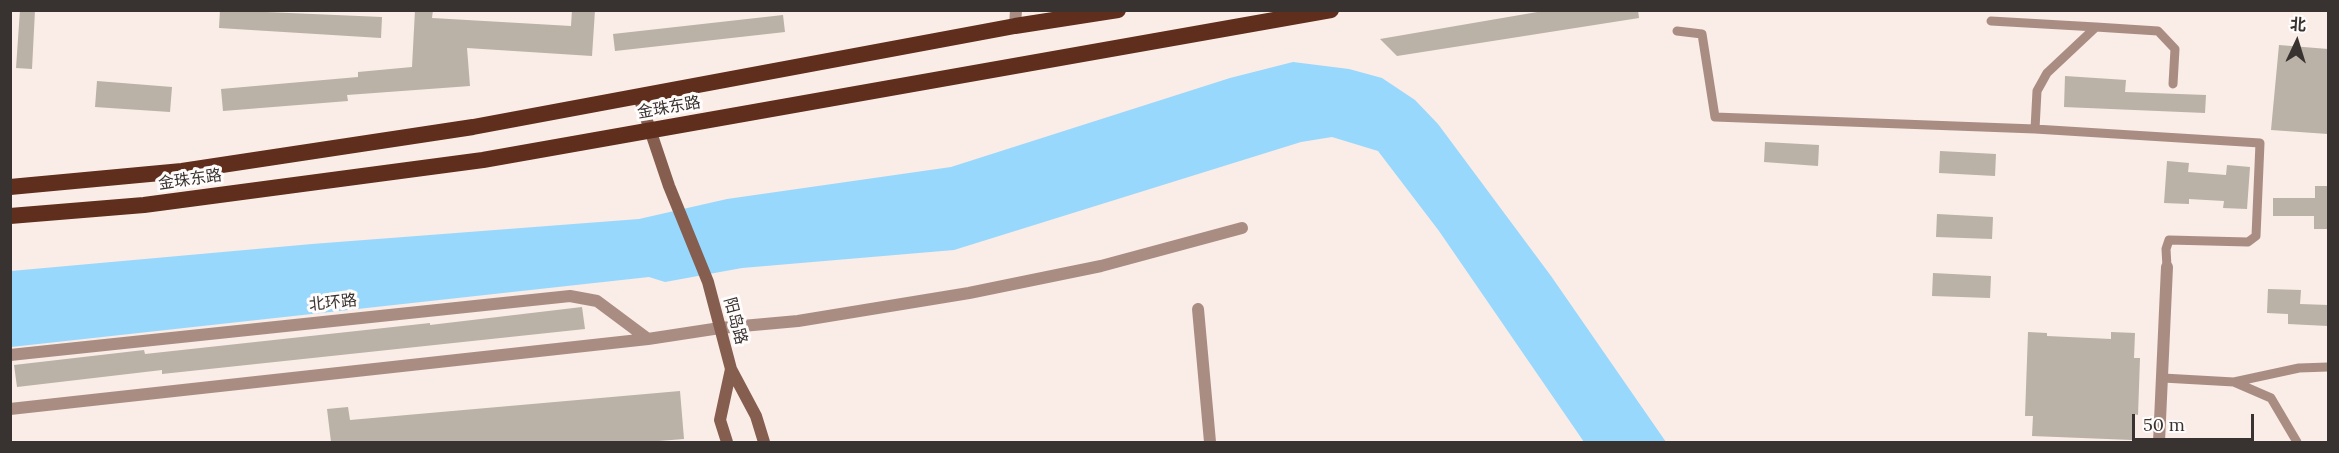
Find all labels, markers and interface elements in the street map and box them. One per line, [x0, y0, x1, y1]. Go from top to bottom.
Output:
north arrow [2267, 12, 2327, 72]
text: 北 [2290, 14, 2307, 35]
street label: 金珠东路 [636, 93, 702, 123]
street label: 金珠东路 [157, 166, 223, 194]
street label: 北环路 [308, 291, 358, 315]
street label: 阳岛路 [720, 295, 750, 347]
scale bar [2135, 402, 2256, 440]
text: 50 m [2143, 413, 2185, 436]

